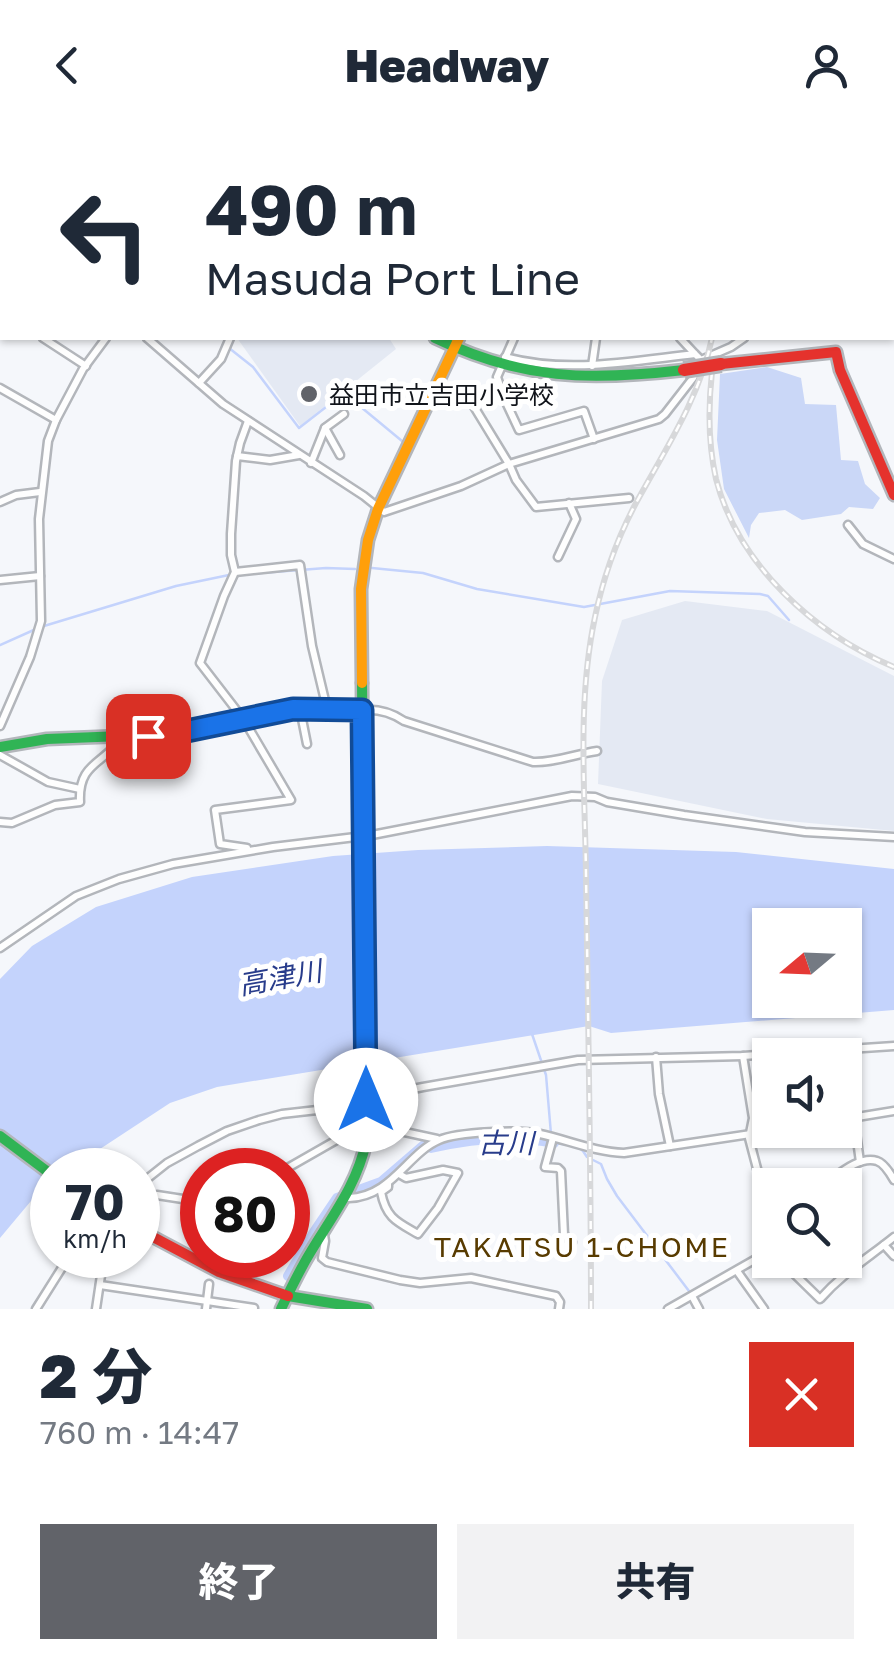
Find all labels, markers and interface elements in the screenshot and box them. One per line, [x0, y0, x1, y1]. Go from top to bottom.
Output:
icon: back [40, 38, 95, 93]
text: Headway [345, 38, 549, 92]
icon: person [799, 38, 854, 93]
text: 490 m [205, 166, 417, 250]
icon: left [40, 170, 170, 300]
text: Masuda Port Line [205, 251, 580, 305]
place label: 益田市立吉田小学校 [329, 379, 554, 410]
marker: 益田市立吉田小学校 [298, 383, 320, 405]
pin [106, 694, 191, 779]
icon: arrive [121, 709, 176, 764]
north arrow [752, 908, 862, 1018]
map controls [752, 908, 862, 1278]
water label: 高津川 [236, 953, 327, 1001]
button: sound [752, 1038, 862, 1148]
position arrow [314, 1048, 418, 1152]
water label: 古川 [478, 1126, 537, 1159]
speed limit sign: 80 [180, 1148, 310, 1278]
button: search [752, 1168, 862, 1278]
text: 70 [65, 1171, 125, 1231]
text: km/h [63, 1223, 127, 1254]
district label: TAKATSU 1-CHOME [434, 1230, 730, 1263]
text: 2 分 [40, 1339, 152, 1411]
button: close [749, 1342, 854, 1447]
text: 760 m · 14:47 [40, 1413, 239, 1451]
button: 終了 [40, 1524, 437, 1639]
button: 共有 [457, 1524, 854, 1639]

